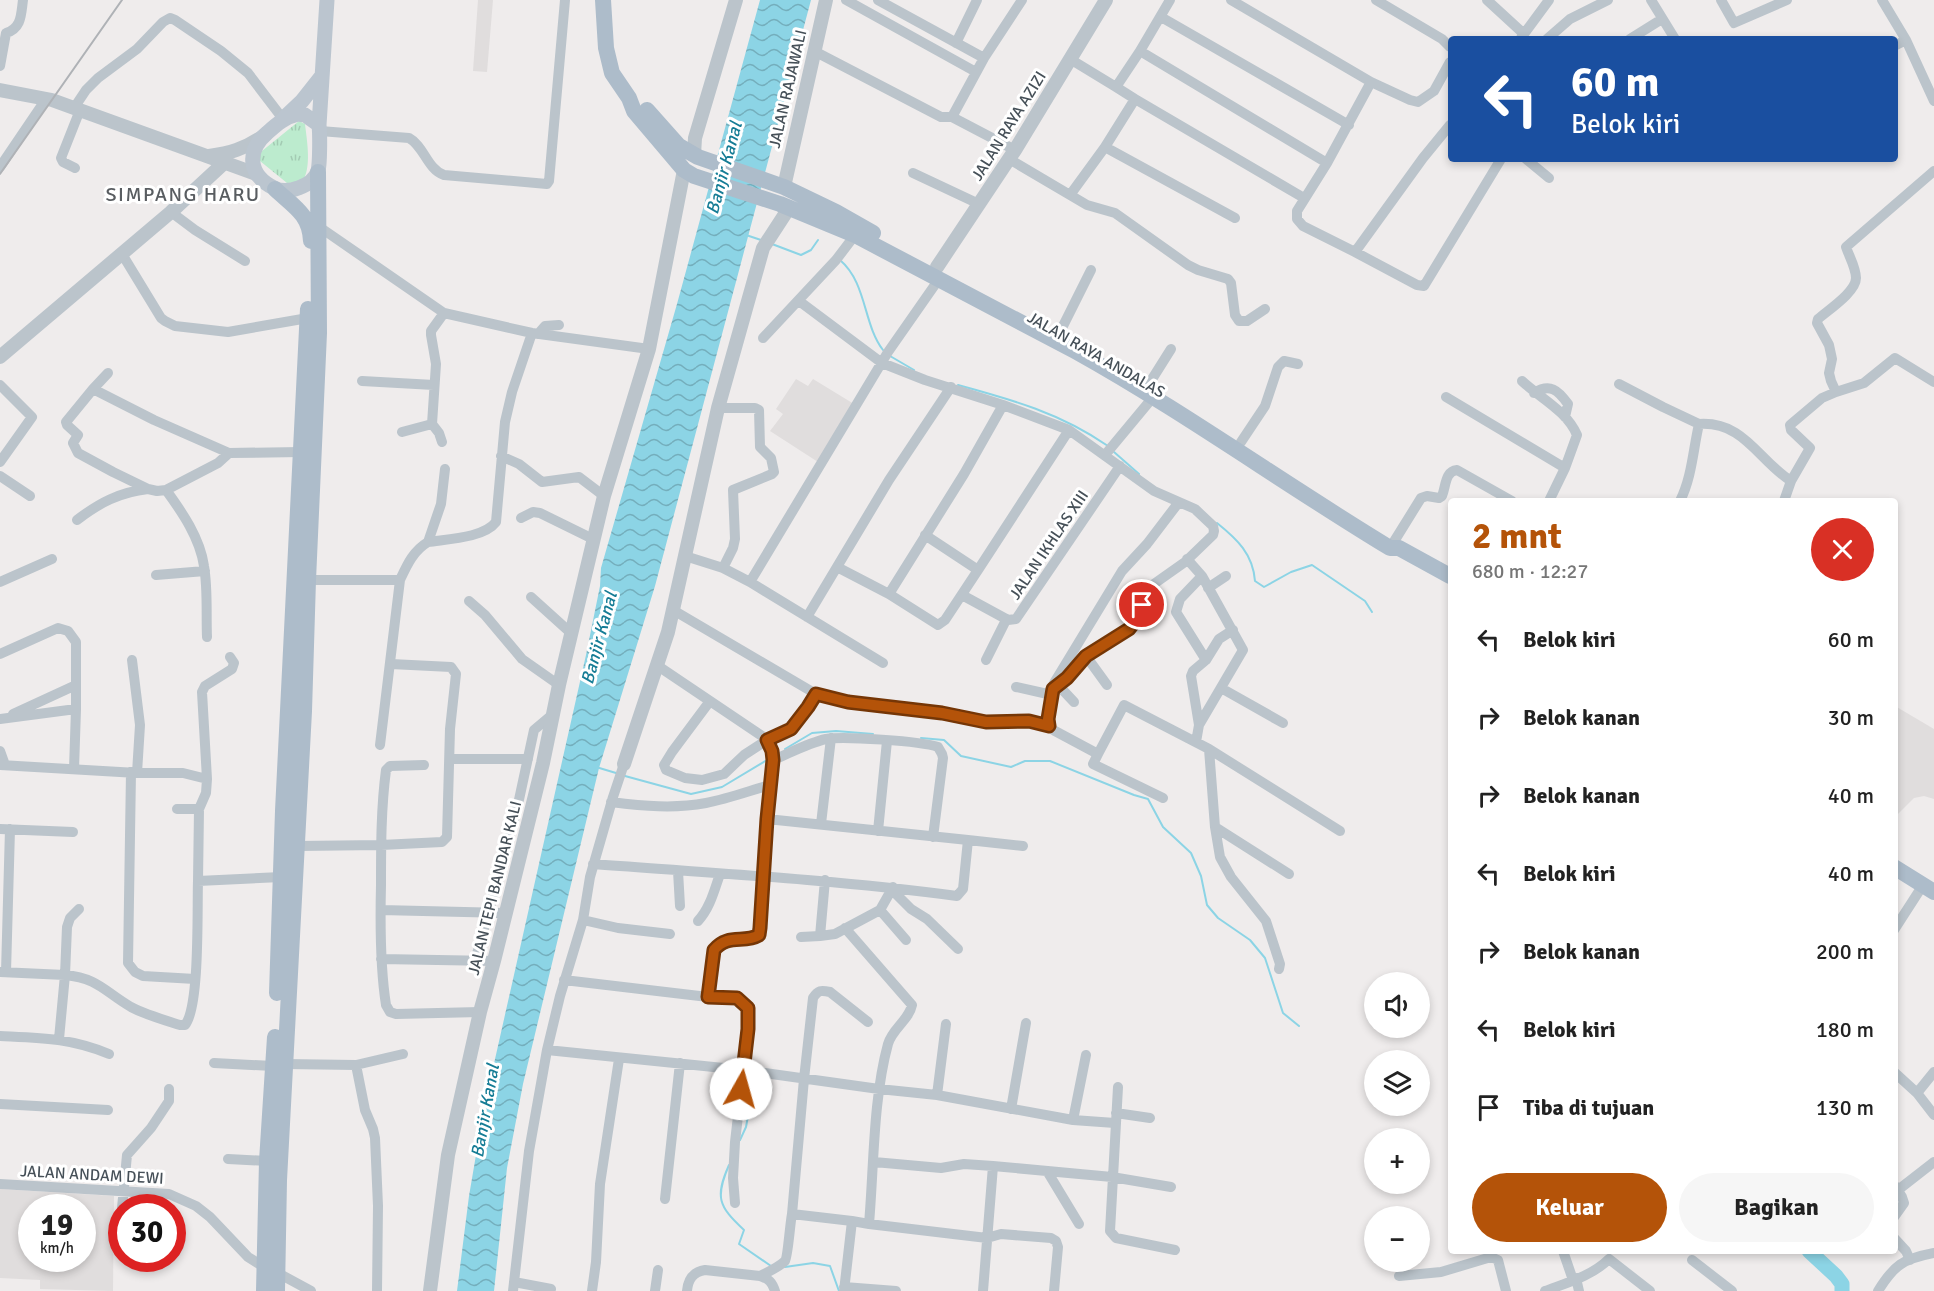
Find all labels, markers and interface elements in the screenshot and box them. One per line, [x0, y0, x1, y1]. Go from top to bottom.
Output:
street label: JALAN RAJAWALI [765, 28, 811, 150]
text: 60 m [1571, 57, 1660, 108]
icon: left [1472, 60, 1550, 138]
street label: JALAN RAYA AZIZI [967, 68, 1051, 184]
text: Belok kiri [1571, 108, 1680, 141]
water label: Banjir Kanal [701, 118, 747, 216]
district label: SIMPANG HARU [105, 182, 261, 207]
street label: JALAN RAYA ANDALAS [1024, 307, 1168, 403]
street label: JALAN IKHLAS XIII [1005, 486, 1093, 604]
text: 2 mnt [1472, 514, 1562, 559]
button: close [1811, 518, 1874, 581]
text: 680 m · 12:27 [1472, 559, 1588, 584]
pin [1116, 579, 1167, 630]
water label: Banjir Kanal [576, 588, 622, 686]
icon: arrive [1125, 588, 1158, 621]
icon: left [1472, 623, 1505, 656]
text: Belok kiri [1523, 626, 1616, 653]
text: 60 m [1828, 626, 1874, 653]
icon: right [1472, 701, 1505, 734]
text: Belok kanan [1523, 704, 1640, 731]
text: 30 m [1828, 704, 1874, 731]
icon: right [1472, 779, 1505, 812]
text: Belok kanan [1523, 782, 1640, 809]
text: 40 m [1828, 782, 1874, 809]
street label: JALAN TEPI BANDAR KALI [464, 799, 526, 977]
icon: left [1472, 857, 1505, 890]
text: Belok kiri [1523, 860, 1616, 887]
text: 40 m [1828, 860, 1874, 887]
icon: right [1472, 935, 1505, 968]
text: Belok kanan [1523, 938, 1640, 965]
text: 200 m [1816, 938, 1874, 965]
map controls [1364, 972, 1430, 1272]
button: sound [1364, 972, 1430, 1038]
icon: left [1472, 1013, 1505, 1046]
text: Belok kiri [1523, 1016, 1616, 1043]
text: 180 m [1816, 1016, 1874, 1043]
button: layers [1364, 1050, 1430, 1116]
position arrow [709, 1057, 773, 1121]
water label: Banjir Kanal [466, 1061, 504, 1159]
icon: arrive [1472, 1091, 1505, 1124]
text: Tiba di tujuan [1523, 1094, 1654, 1121]
text: 130 m [1816, 1094, 1874, 1121]
button: + [1364, 1128, 1430, 1194]
street label: JALAN ANDAM DEWI [20, 1161, 164, 1189]
button: Keluar [1472, 1173, 1667, 1242]
button: Bagikan [1679, 1173, 1874, 1242]
speed limit sign: 30 [108, 1194, 186, 1272]
button: − [1364, 1206, 1430, 1272]
text: 19 [41, 1207, 73, 1244]
text: km/h [40, 1239, 74, 1257]

